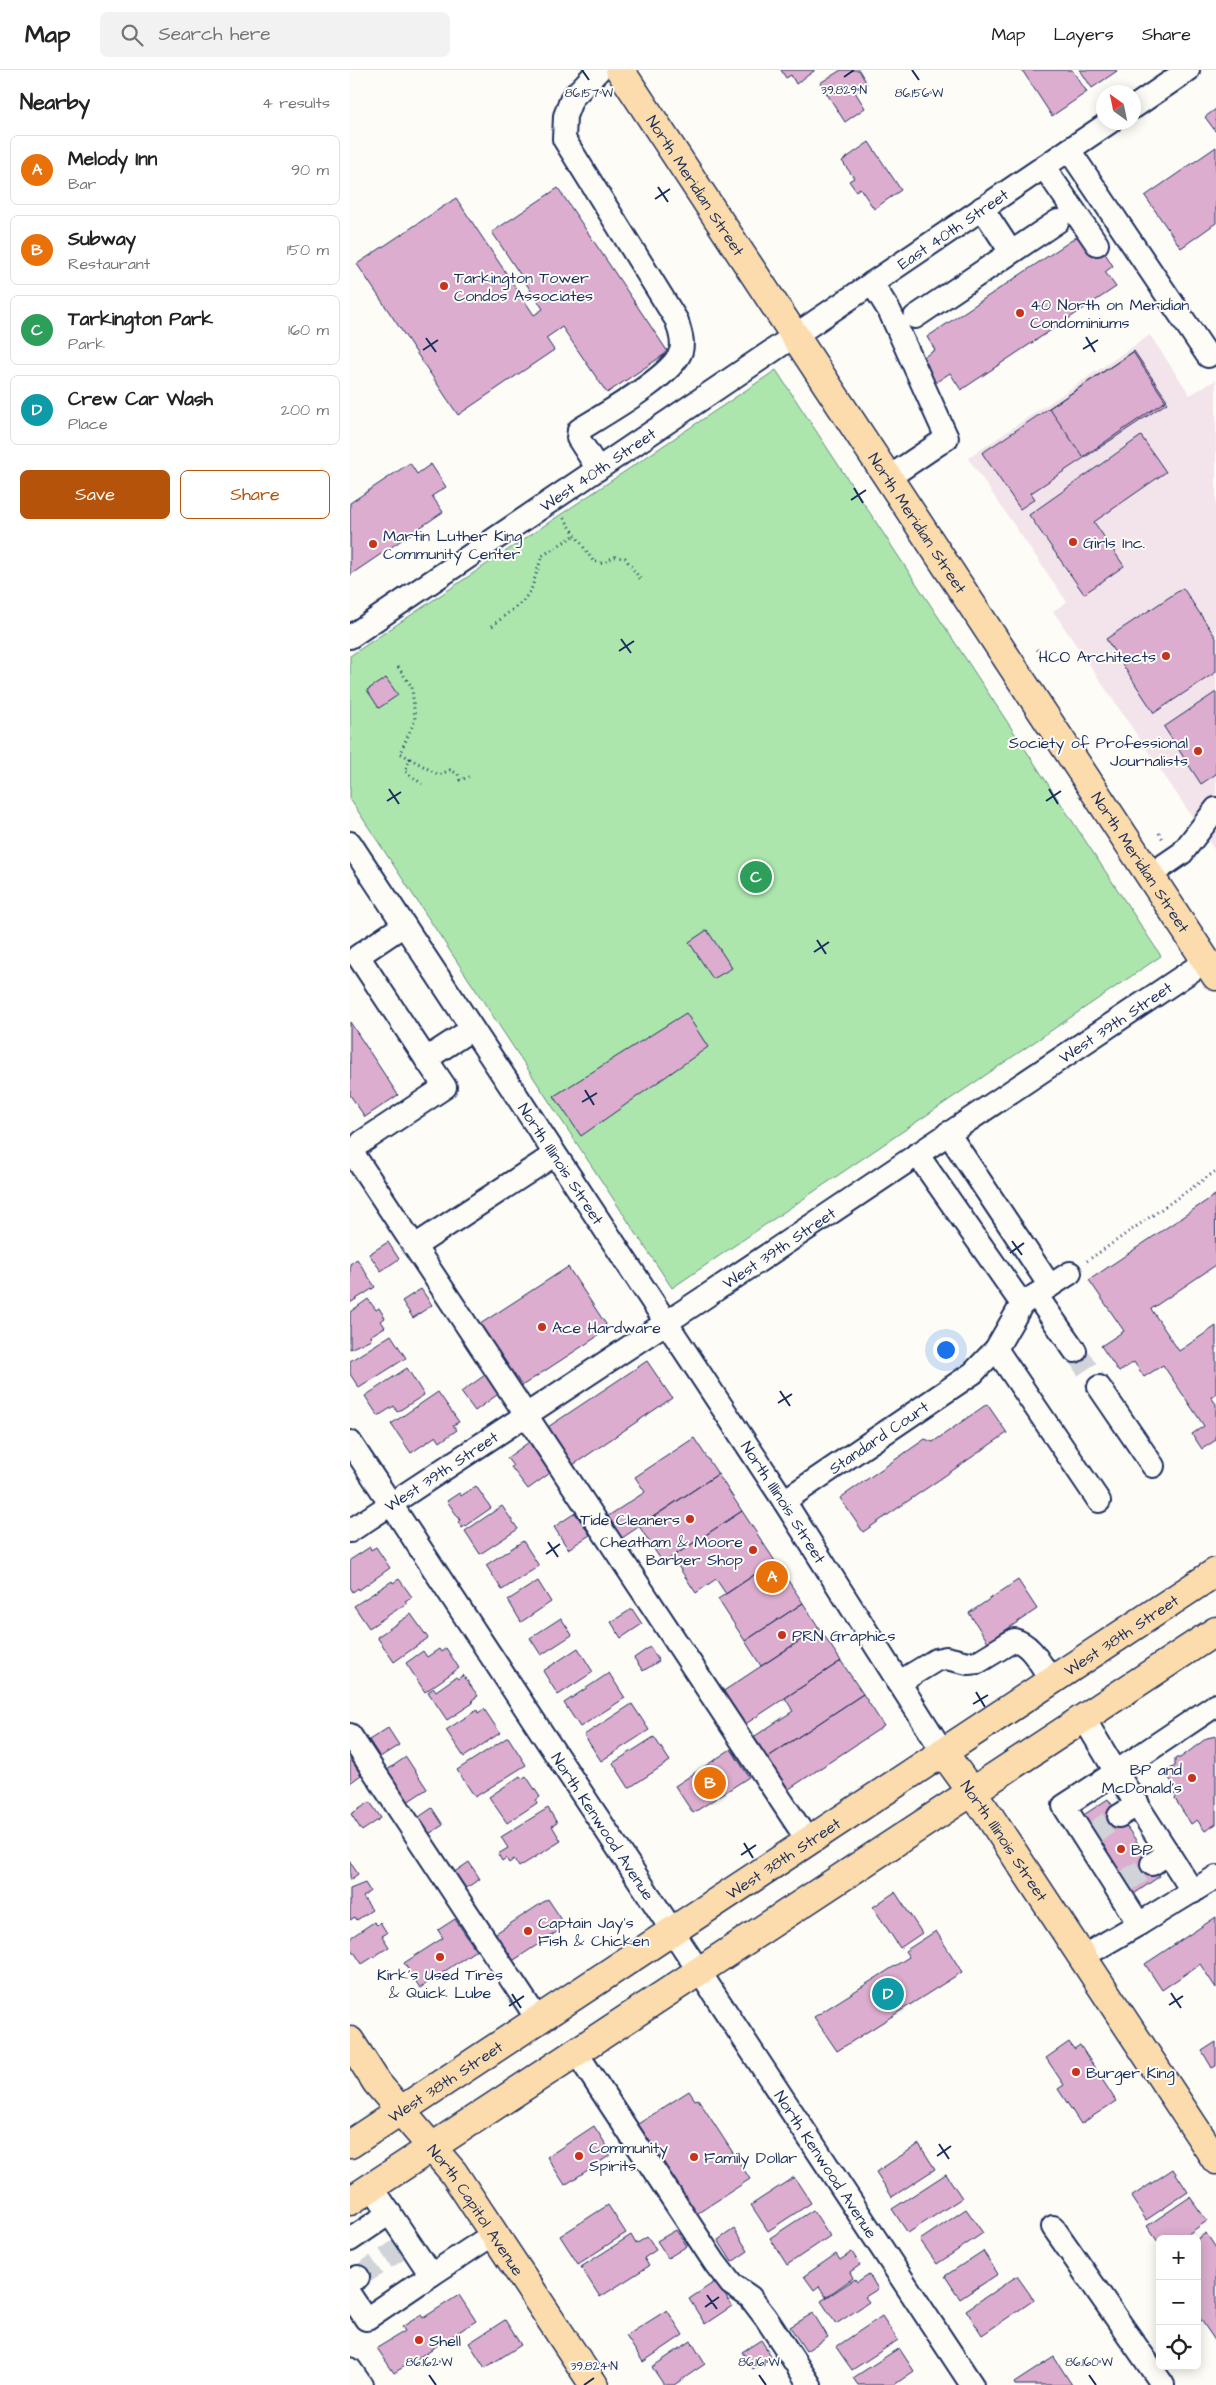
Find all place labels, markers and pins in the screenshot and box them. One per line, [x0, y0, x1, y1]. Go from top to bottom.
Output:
place label: Tarkington Tower Condos Associates [454, 267, 593, 307]
marker: Tarkington Tower Condos Associates [438, 280, 450, 292]
place label: 40 North on Meridian Condominiums [1030, 294, 1189, 334]
marker: 40 North on Meridian Condominiums [1014, 307, 1026, 319]
place label: Martin Luther King Community Center [383, 525, 522, 566]
place label: Girls Inc. [1083, 532, 1145, 554]
marker: Girls Inc. [1067, 536, 1079, 548]
marker: Martin Luther King Community Center [367, 538, 379, 550]
place label: HCO Architects [1039, 646, 1156, 668]
marker: HCO Architects [1160, 650, 1172, 662]
place label: Society of Professional Journalists [1009, 732, 1188, 772]
marker: Society of Professional Journalists [1192, 745, 1204, 757]
pin: C [740, 858, 772, 896]
place label: Ace Hardware [552, 1317, 661, 1339]
marker: Ace Hardware [536, 1321, 548, 1333]
place label: Tide Cleaners [580, 1509, 680, 1531]
marker: Tide Cleaners [684, 1513, 696, 1525]
place label: Cheatham & Moore Barber Shop [600, 1531, 743, 1571]
marker: Cheatham & Moore Barber Shop [747, 1544, 759, 1556]
pin: A [756, 1558, 788, 1596]
place label: PRN Graphics [792, 1625, 896, 1647]
marker: PRN Graphics [776, 1629, 788, 1641]
place label: BP and McDonald's [1102, 1759, 1182, 1799]
pin: B [694, 1764, 726, 1802]
marker: BP and McDonald's [1186, 1772, 1198, 1784]
place label: BP [1131, 1839, 1153, 1861]
marker: BP [1115, 1843, 1127, 1855]
place label: Captain Jay's Fish & Chicken [538, 1912, 649, 1952]
marker: Captain Jay's Fish & Chicken [522, 1925, 534, 1937]
marker: Kirk’s Used Tires & Quick Lube [434, 1951, 446, 1963]
place label: Kirk’s Used Tires & Quick Lube [377, 1964, 503, 2004]
pin: D [872, 1975, 904, 2013]
place label: Burger King [1086, 2062, 1175, 2085]
marker: Burger King [1070, 2066, 1082, 2078]
place label: Community Spirits [589, 2137, 668, 2177]
place label: Family Dollar [704, 2147, 797, 2170]
marker: Community Spirits [573, 2150, 585, 2162]
marker: Family Dollar [688, 2151, 700, 2163]
place label: Shell [429, 2330, 461, 2352]
marker: Shell [413, 2334, 425, 2346]

